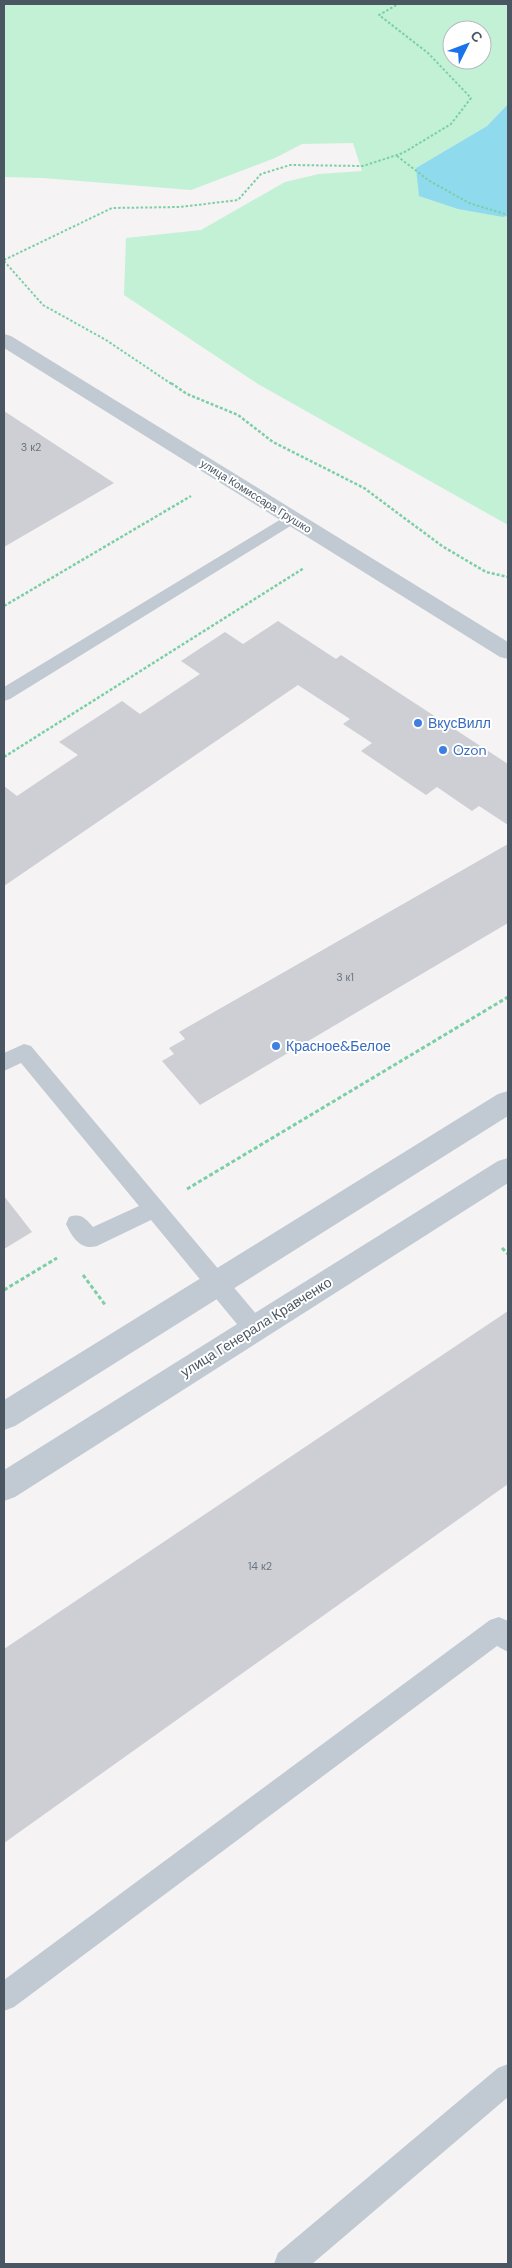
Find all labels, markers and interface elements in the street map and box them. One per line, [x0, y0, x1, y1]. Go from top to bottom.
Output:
north arrow [442, 20, 492, 70]
text: С [467, 27, 487, 46]
house number: 3 к2 [21, 440, 41, 454]
street label: улица Комиссара Грушко [198, 456, 314, 536]
place label: ВкусВилл [428, 714, 491, 732]
marker: ВкусВилл [412, 717, 424, 729]
place label: Ozon [453, 741, 487, 759]
marker: Ozon [437, 744, 449, 756]
house number: 3 к1 [336, 970, 354, 984]
place label: Красное&Белое [286, 1037, 391, 1055]
marker: Красное&Белое [270, 1040, 282, 1052]
street label: улица Генерала Кравченко [177, 1273, 335, 1381]
house number: 14 к2 [248, 1559, 272, 1573]

